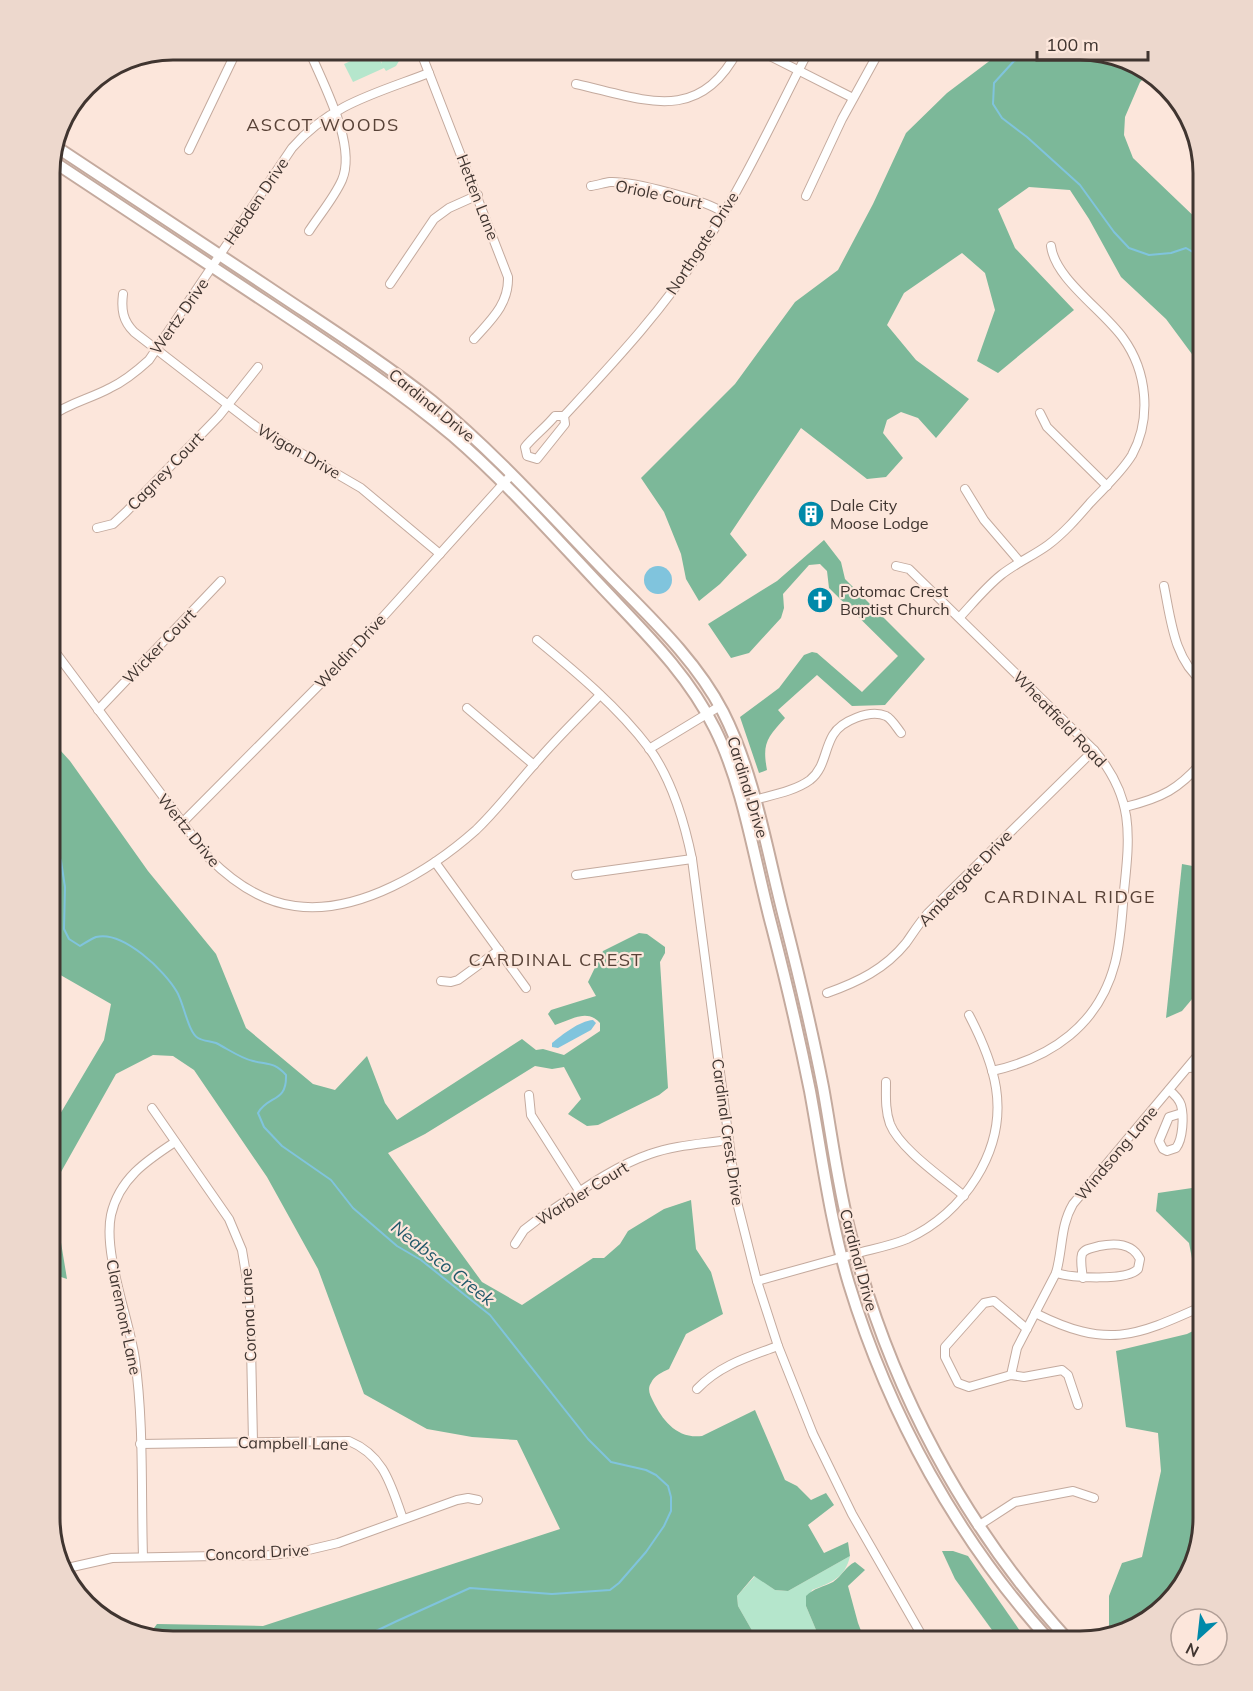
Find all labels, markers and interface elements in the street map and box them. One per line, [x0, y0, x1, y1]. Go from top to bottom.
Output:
scale bar [1037, 24, 1148, 62]
text: 100 m [1046, 33, 1099, 56]
district label: ASCOT WOODS [246, 113, 400, 136]
street label: Hetten Lane [452, 151, 504, 243]
street label: Hebden Drive [219, 154, 293, 248]
street label: Oriole Court [614, 175, 705, 213]
street label: Northgate Drive [661, 188, 743, 298]
street label: Wertz Drive [145, 274, 213, 358]
street label: Cardinal Drive [385, 364, 479, 446]
street label: Wigan Drive [254, 419, 344, 483]
street label: Cagney Court [123, 427, 208, 514]
place label: Dale City Moose Lodge [830, 495, 929, 533]
building icon: Dale City Moose Lodge [796, 499, 826, 529]
place label: Potomac Crest Baptist Church [840, 581, 950, 619]
church icon: Potomac Crest Baptist Church [805, 585, 835, 615]
street label: Wicker Court [118, 604, 200, 688]
street label: Weldin Drive [310, 609, 390, 693]
street label: Wheatfield Road [1009, 667, 1111, 771]
street label: Cardinal Drive [723, 734, 773, 840]
street label: Wertz Drive [153, 789, 225, 871]
street label: Ambergate Drive [914, 826, 1016, 930]
district label: CARDINAL RIDGE [984, 885, 1156, 908]
district label: CARDINAL CREST [469, 948, 643, 971]
street label: Cardinal Crest Drive [708, 1057, 748, 1207]
street label: Windsong Lane [1071, 1102, 1161, 1204]
street label: Warbler Court [532, 1156, 632, 1229]
street label: Cardinal Drive [836, 1207, 882, 1313]
water label: Neabsco Creek [387, 1215, 500, 1311]
street label: Claremont Lane [102, 1257, 146, 1377]
street label: Corona Lane [236, 1268, 260, 1362]
street label: Campbell Lane [238, 1432, 348, 1454]
street label: Concord Drive [205, 1539, 309, 1565]
north arrow [1169, 1607, 1229, 1667]
text: N [1182, 1639, 1202, 1662]

